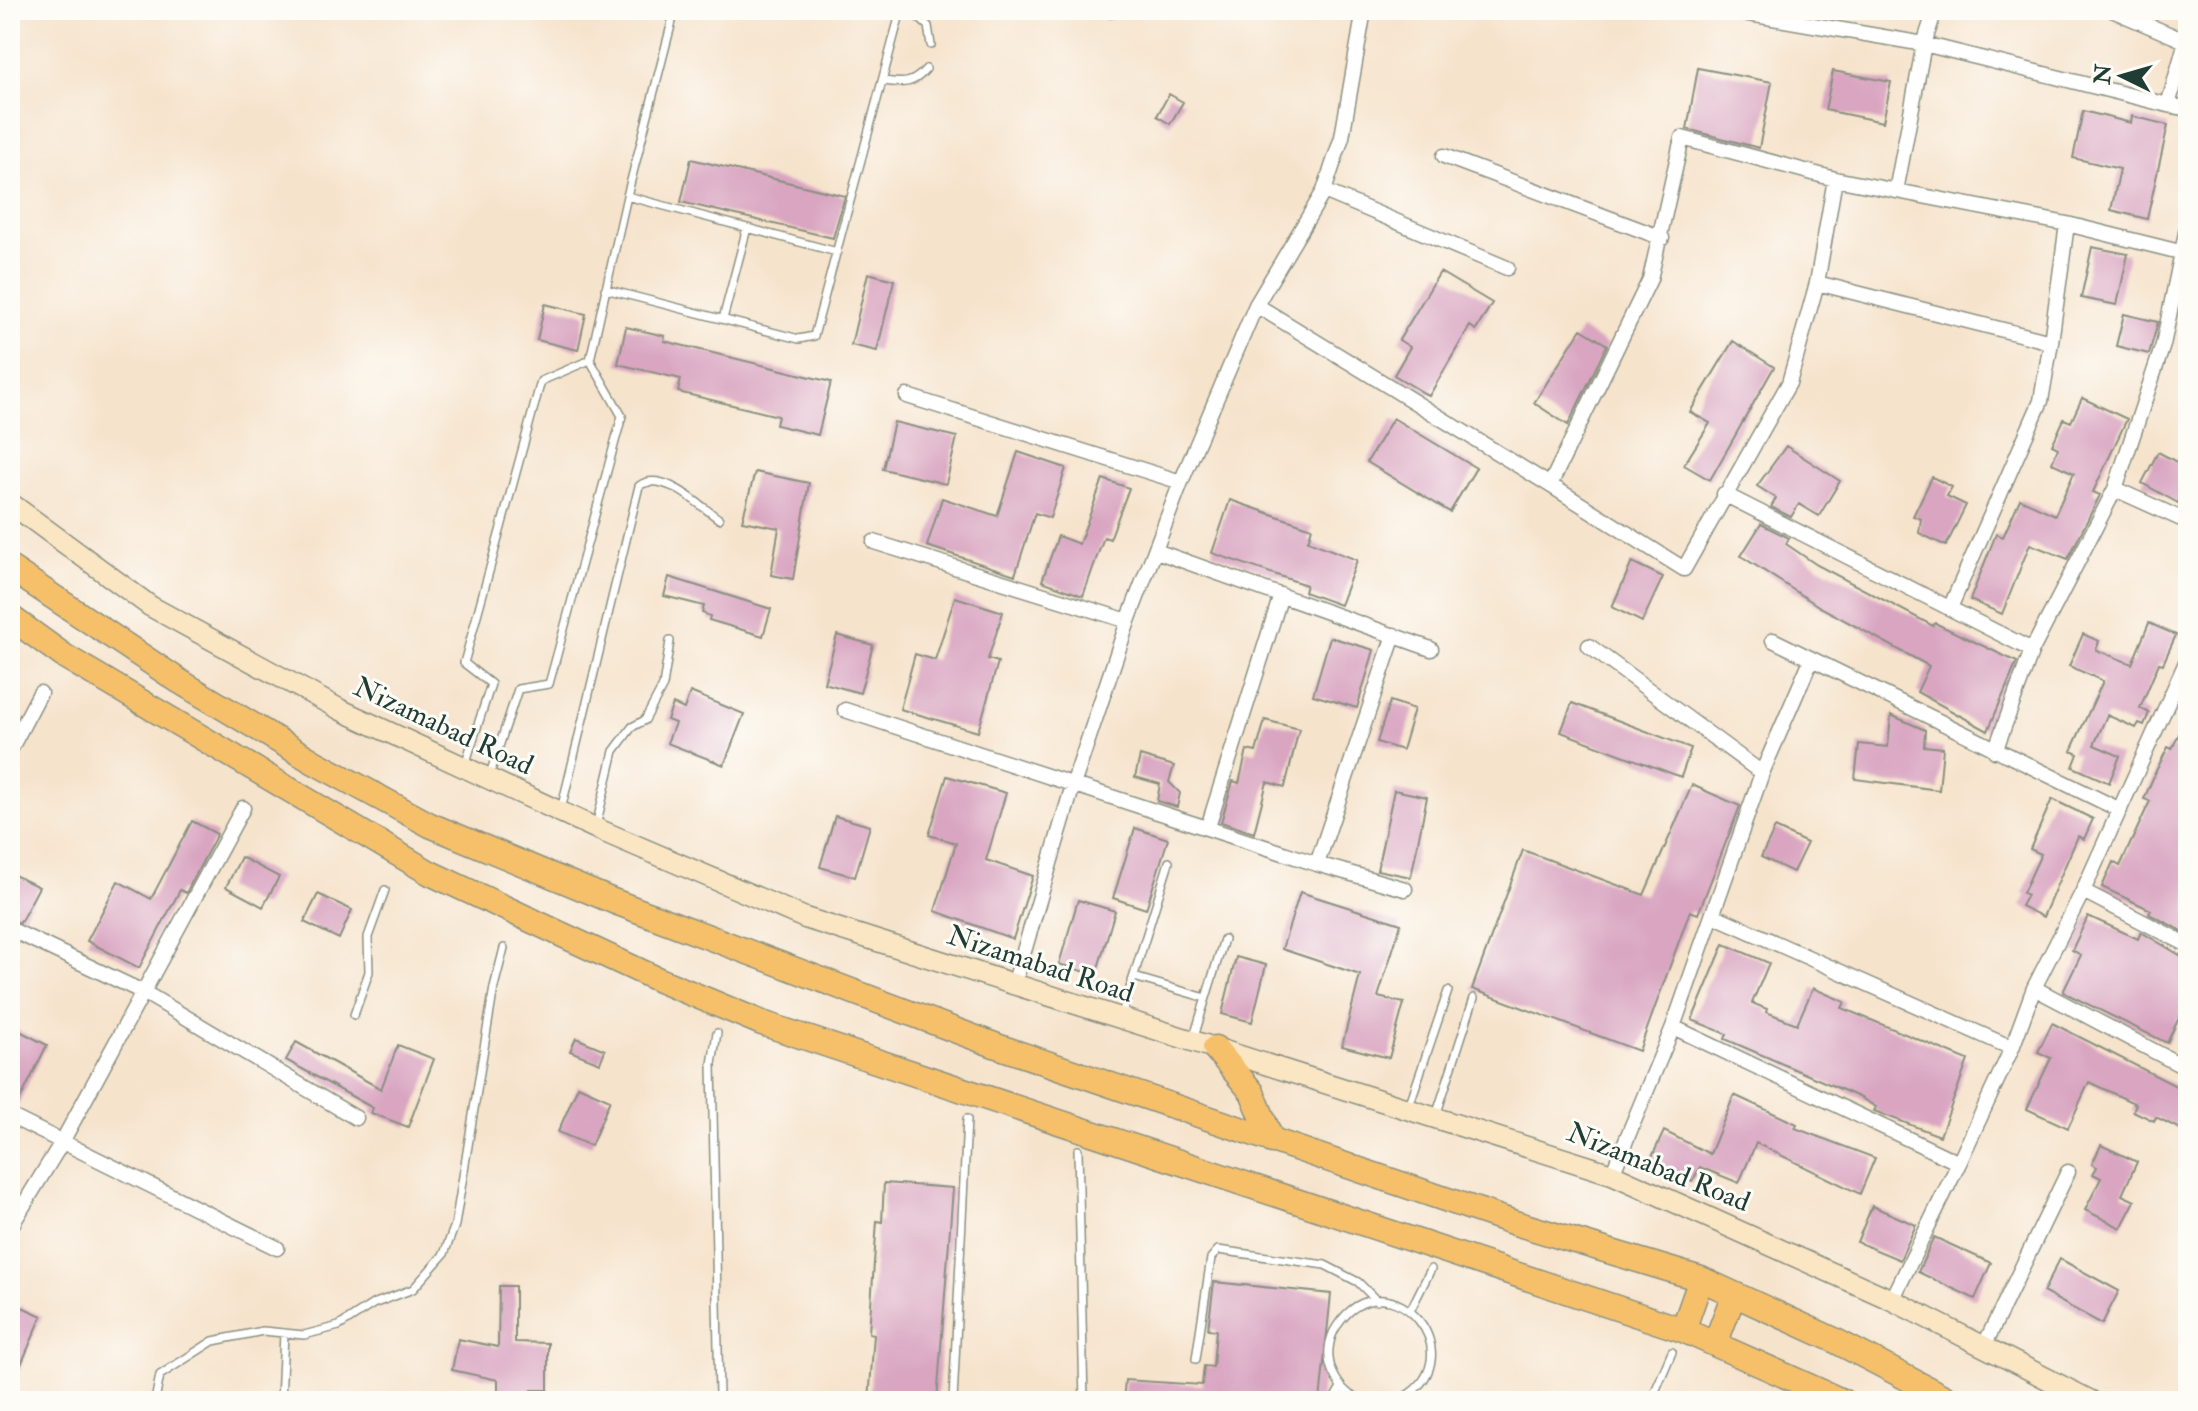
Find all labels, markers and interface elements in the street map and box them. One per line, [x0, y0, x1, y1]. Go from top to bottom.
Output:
north arrow [2082, 36, 2162, 116]
text: N [2088, 63, 2118, 86]
street label: Nizamabad Road [348, 669, 539, 783]
street label: Nizamabad Road [943, 918, 1138, 1011]
street label: Nizamabad Road [1562, 1115, 1755, 1220]

